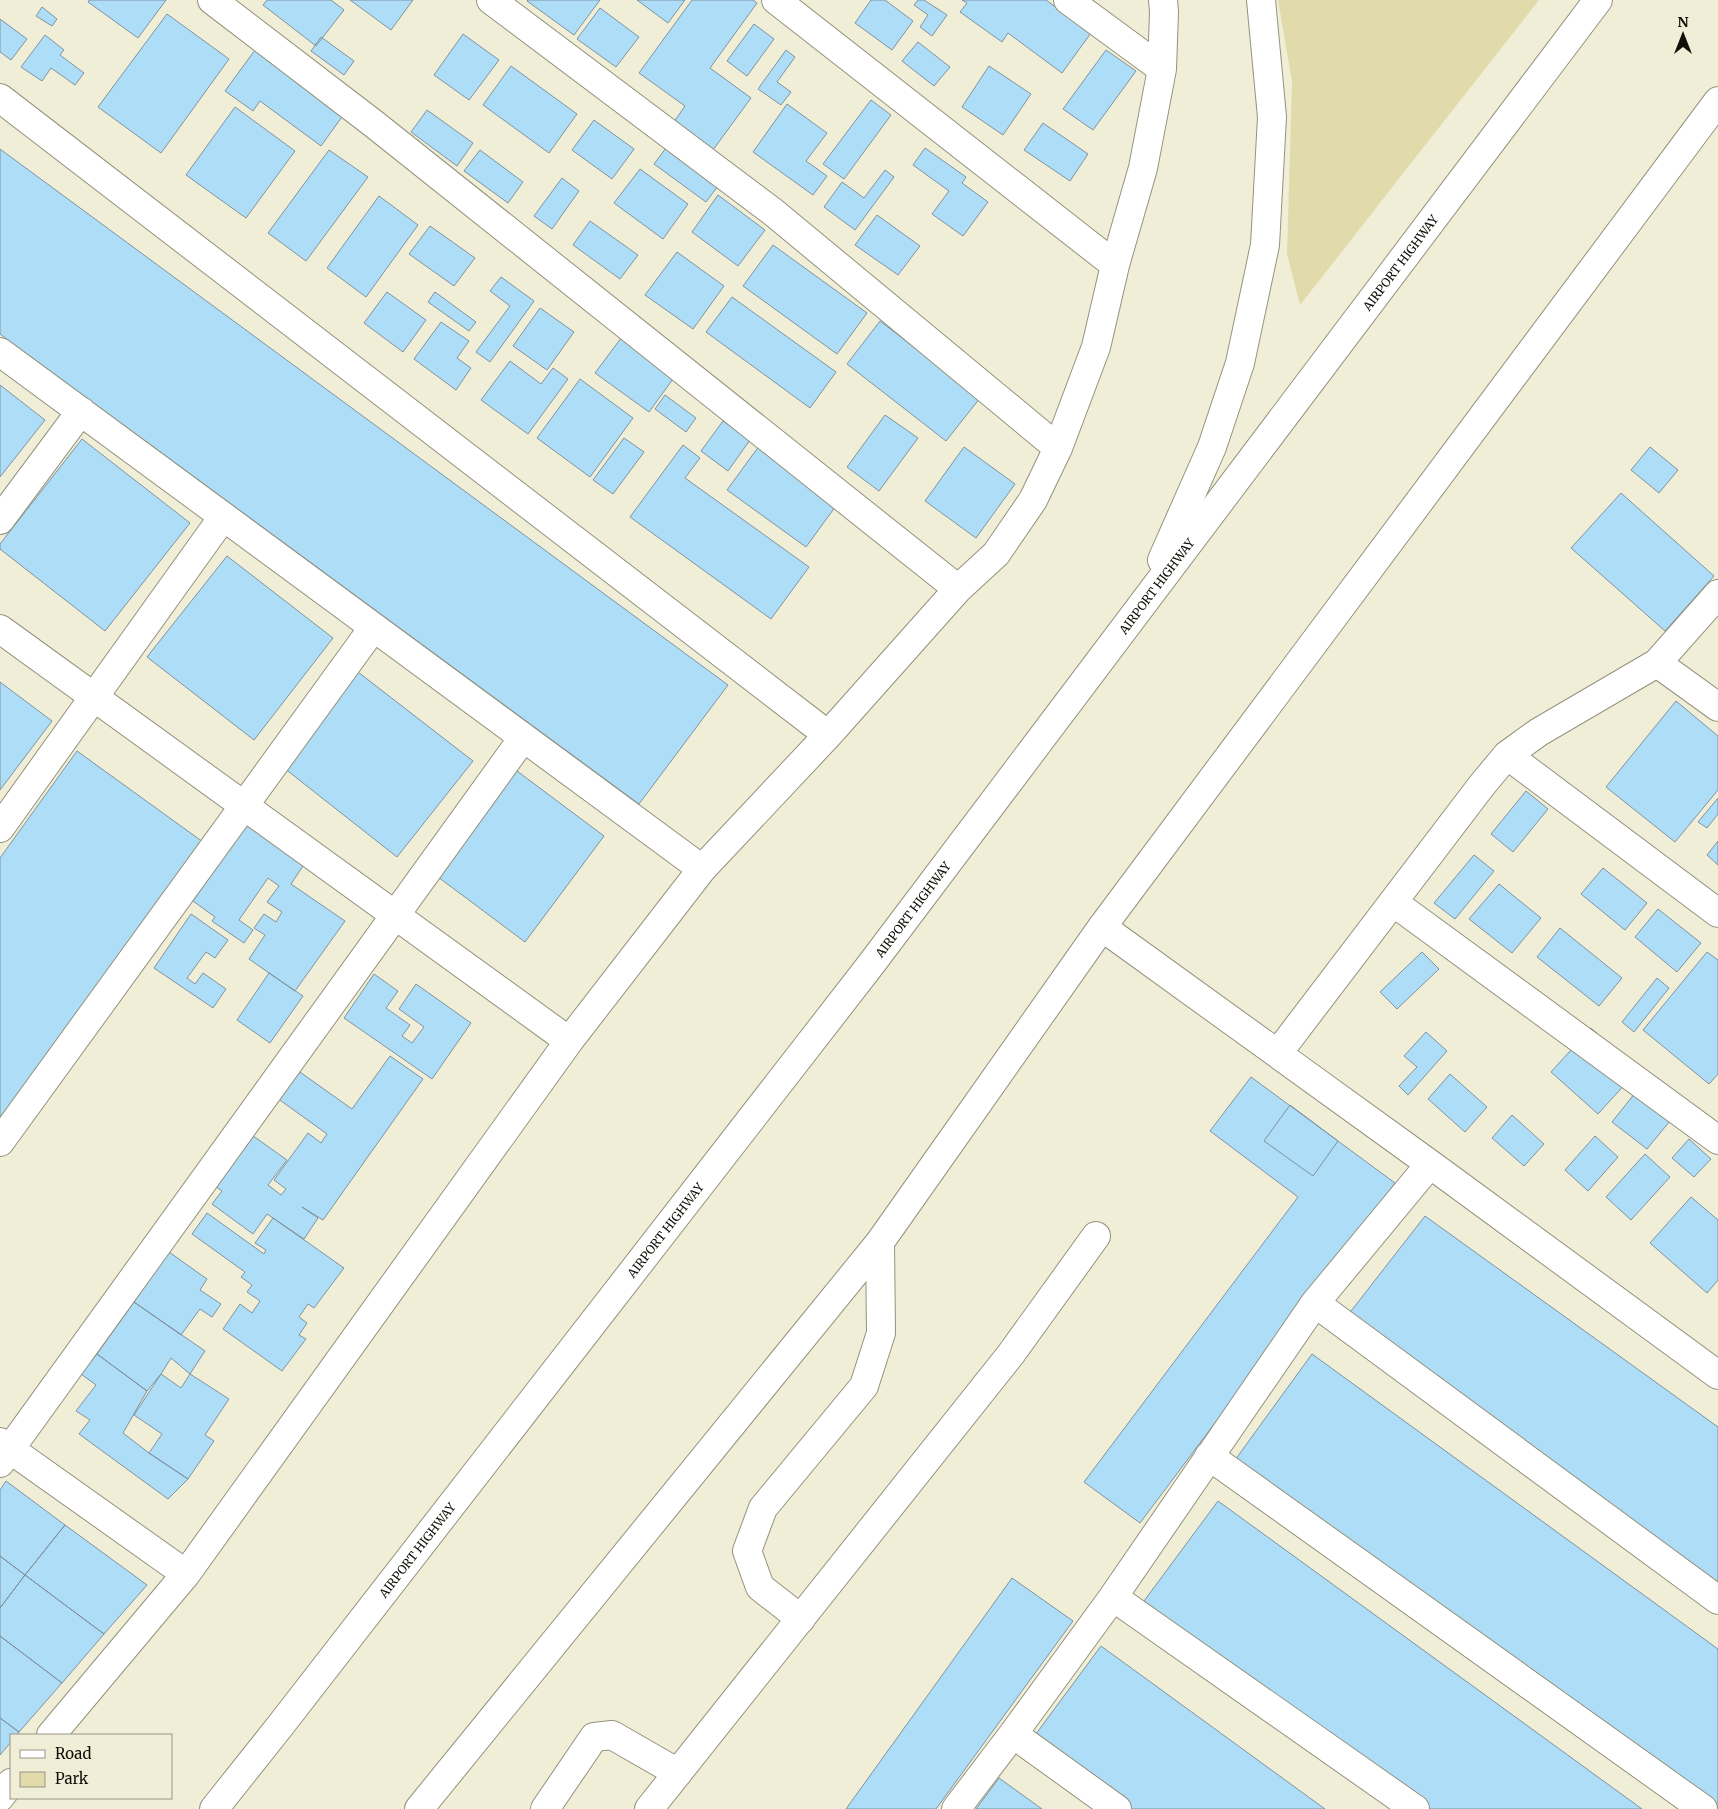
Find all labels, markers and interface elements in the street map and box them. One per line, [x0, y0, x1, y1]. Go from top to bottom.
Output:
north arrow [1658, 10, 1708, 60]
text: N [1677, 13, 1689, 31]
street label: AIRPORT HIGHWAY [1359, 212, 1441, 314]
street label: AIRPORT HIGHWAY [1115, 535, 1197, 637]
street label: AIRPORT HIGHWAY [871, 858, 953, 961]
street label: AIRPORT HIGHWAY [623, 1179, 707, 1281]
street label: AIRPORT HIGHWAY [375, 1499, 458, 1601]
legend [10, 1734, 172, 1799]
text: Road [55, 1744, 91, 1763]
text: Park [55, 1769, 89, 1788]

